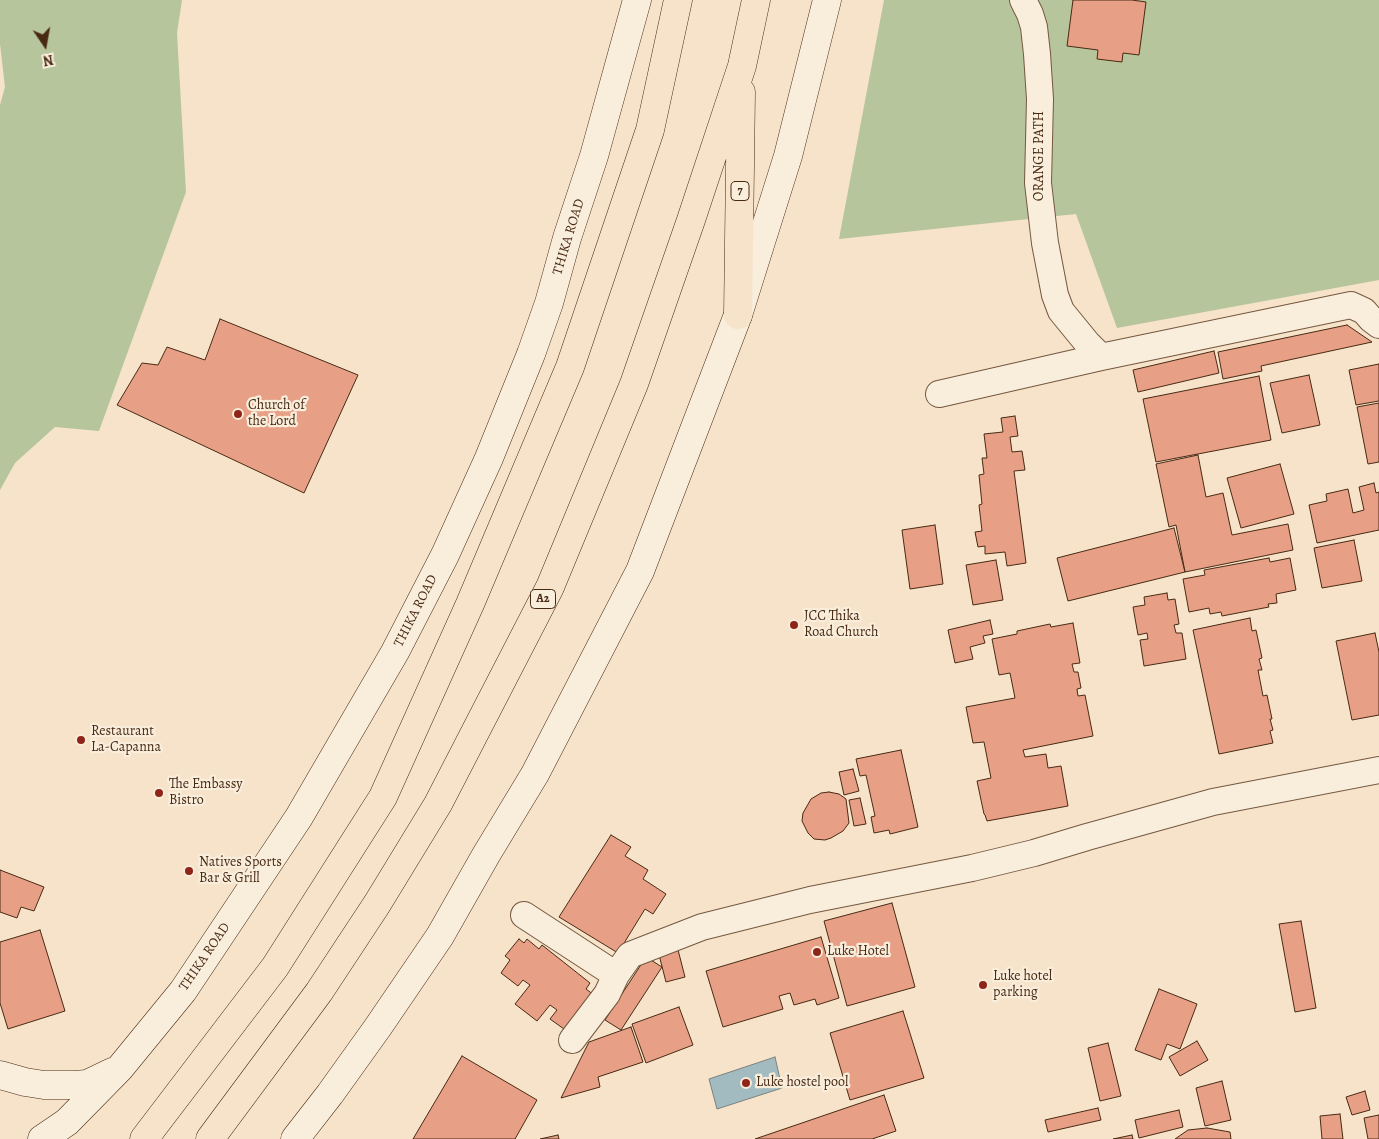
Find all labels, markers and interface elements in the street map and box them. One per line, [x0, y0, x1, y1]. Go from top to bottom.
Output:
north arrow [20, 20, 70, 70]
text: N [41, 50, 55, 71]
street label: ORANGE PATH [1032, 111, 1048, 201]
road number: 7 [731, 182, 749, 200]
street label: THIKA ROAD [549, 197, 589, 277]
place label: Church of the Lord [248, 398, 305, 431]
marker: Church of the Lord [232, 408, 244, 420]
street label: THIKA ROAD [391, 572, 441, 650]
road number: A2 [530, 590, 556, 608]
place label: JCC Thika Road Church [804, 609, 878, 642]
marker: JCC Thika Road Church [788, 619, 800, 631]
place label: Restaurant La-Capanna [91, 724, 161, 756]
marker: Restaurant La-Capanna [75, 734, 87, 746]
place label: The Embassy Bistro [169, 777, 243, 810]
marker: The Embassy Bistro [153, 787, 165, 799]
place label: Natives Sports Bar & Grill [199, 855, 282, 888]
marker: Natives Sports Bar & Grill [183, 865, 195, 877]
street label: THIKA ROAD [176, 920, 234, 994]
place label: Luke Hotel [827, 944, 889, 960]
marker: Luke Hotel [811, 946, 823, 958]
place label: Luke hotel parking [993, 969, 1052, 1002]
marker: Luke hotel parking [977, 979, 989, 991]
place label: Luke hostel pool [756, 1075, 848, 1091]
marker: Luke hostel pool [740, 1077, 752, 1089]

